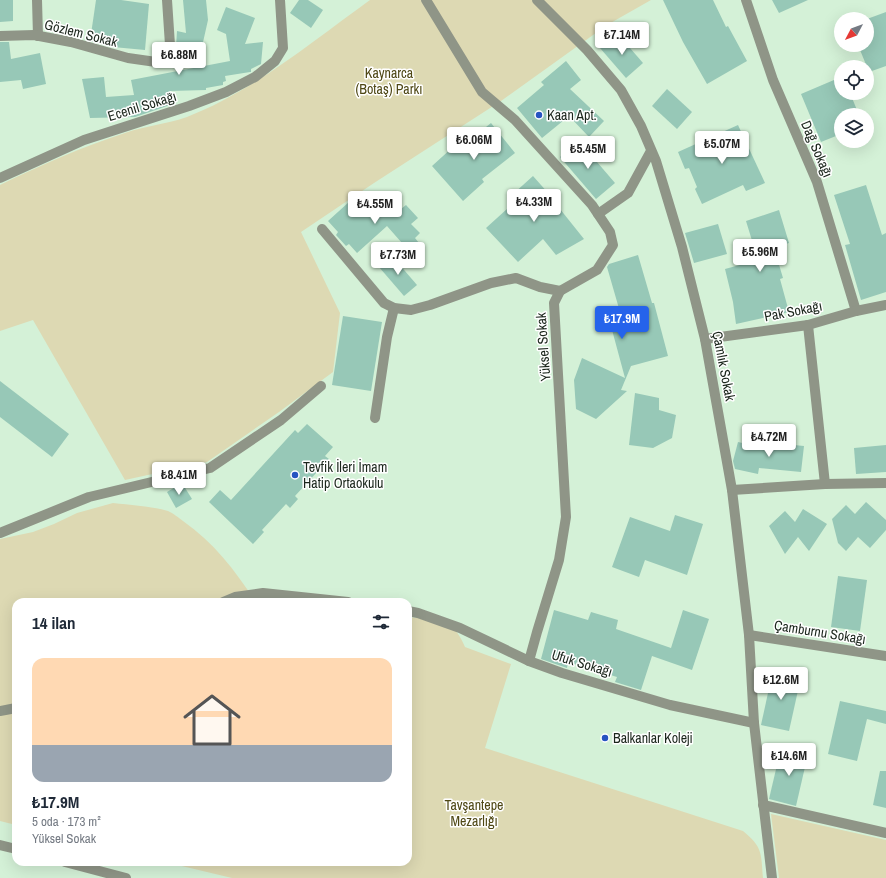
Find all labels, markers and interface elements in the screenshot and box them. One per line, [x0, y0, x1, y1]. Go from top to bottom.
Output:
north arrow [834, 12, 874, 52]
map controls [834, 12, 874, 148]
street label: Gözlem Sokak [43, 15, 120, 51]
pin: ₺7.14M [589, 22, 655, 56]
text: ₺7.14M [604, 26, 640, 43]
pin: ₺6.88M [146, 42, 212, 76]
text: ₺6.88M [161, 46, 197, 63]
button: locate [834, 60, 874, 100]
park label: Kaynarca (Botaş) Parkı [356, 64, 423, 98]
street label: Ecenil Sokağı [105, 87, 179, 125]
place label: Kaan Apt. [547, 106, 597, 124]
button: layers [834, 108, 874, 148]
marker: Kaan Apt. [534, 110, 544, 120]
street label: Dağ Sokağı [797, 118, 837, 180]
pin: ₺6.06M [441, 127, 507, 161]
text: ₺6.06M [456, 131, 492, 148]
pin: ₺5.07M [689, 131, 755, 165]
text: ₺5.07M [704, 135, 740, 152]
pin: ₺5.45M [555, 136, 621, 170]
text: ₺5.45M [570, 140, 606, 157]
pin: ₺4.33M [501, 189, 567, 223]
pin: ₺4.55M [342, 191, 408, 225]
text: ₺4.33M [516, 193, 552, 210]
text: ₺4.55M [357, 195, 393, 212]
pin: ₺5.96M [727, 239, 793, 273]
pin: ₺7.73M [365, 242, 431, 276]
text: ₺5.96M [742, 243, 778, 260]
text: ₺7.73M [380, 246, 416, 263]
street label: Pak Sokağı [762, 297, 824, 325]
pin: ₺17.9M [589, 306, 655, 340]
text: ₺17.9M [604, 310, 640, 327]
street label: Yüksel Sokak [532, 312, 554, 382]
street label: Çamlık Sokak [708, 330, 740, 403]
pin: ₺4.72M [736, 424, 802, 458]
text: ₺4.72M [751, 428, 787, 445]
place label: Tevfik İleri İmam Hatip Ortaokulu [303, 458, 387, 492]
pin: ₺8.41M [146, 462, 212, 496]
text: ₺8.41M [161, 466, 197, 483]
marker: Tevfik İleri İmam Hatip Ortaokulu [290, 470, 300, 480]
text: 14 ilan [32, 611, 75, 634]
icon: filters [370, 611, 392, 633]
street label: Çamburnu Sokağı [773, 616, 867, 648]
street label: Ufuk Sokağı [549, 645, 615, 681]
pin: ₺12.6M [748, 667, 814, 701]
text: ₺12.6M [763, 671, 799, 688]
icon: home [176, 684, 248, 756]
place label: Balkanlar Koleji [613, 729, 693, 747]
marker: Balkanlar Koleji [600, 733, 610, 743]
pin: ₺14.6M [756, 743, 822, 777]
text: ₺14.6M [771, 747, 807, 764]
text: ₺17.9M [32, 790, 79, 813]
park label: Tavşantepe Mezarlığı [445, 796, 503, 830]
text: 5 oda · 173 m² [32, 813, 101, 830]
text: Yüksel Sokak [32, 830, 96, 847]

